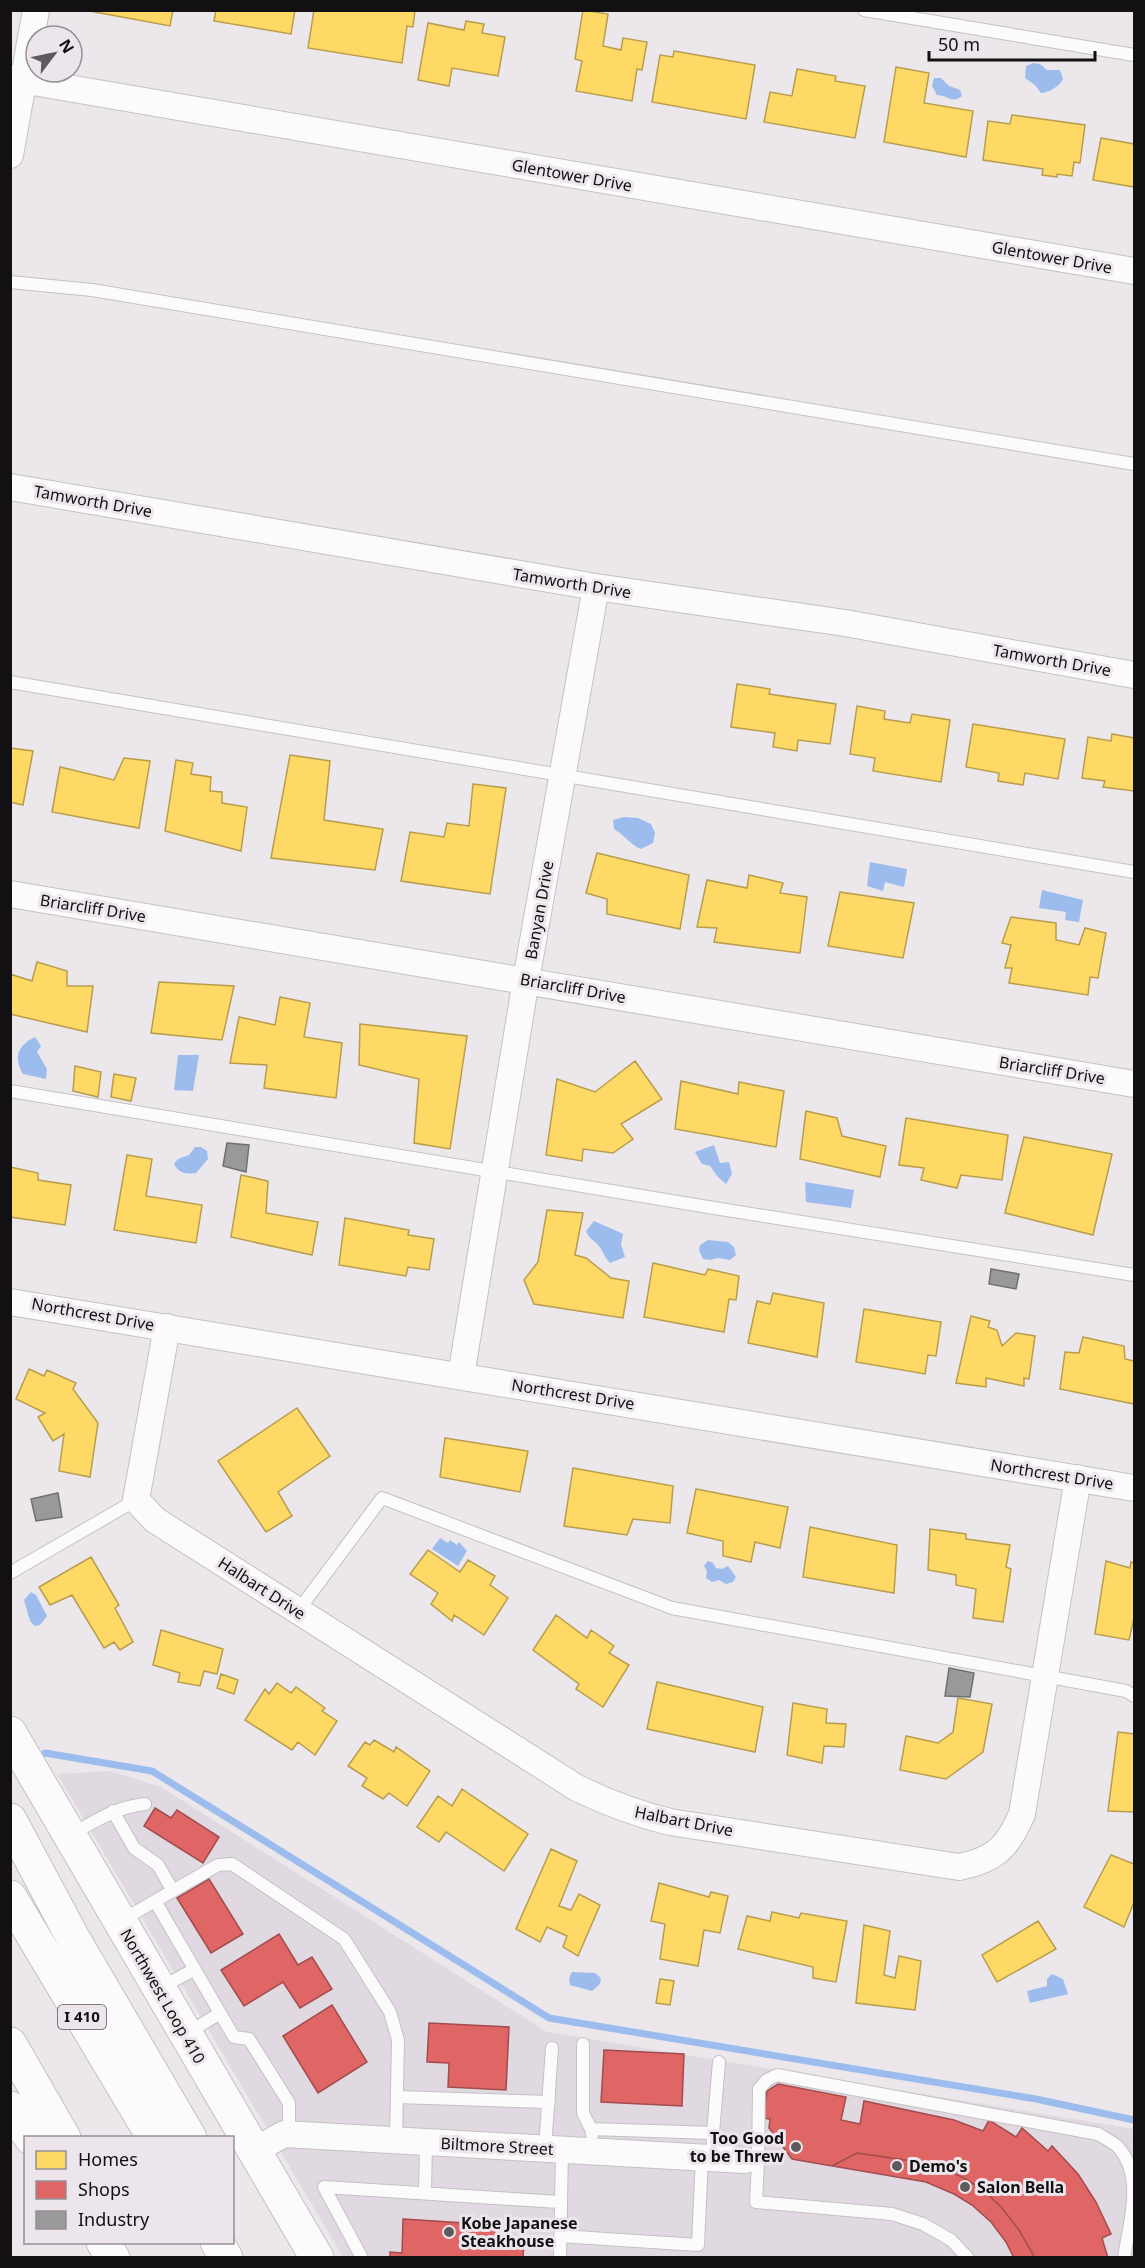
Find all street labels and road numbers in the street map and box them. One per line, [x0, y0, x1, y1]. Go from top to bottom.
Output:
street label: Glentower Drive [510, 154, 634, 196]
street label: Glentower Drive [990, 236, 1114, 278]
street label: Tamworth Drive [32, 480, 154, 522]
street label: Tamworth Drive [511, 563, 633, 603]
street label: Tamworth Drive [991, 639, 1113, 681]
street label: Banyan Drive [519, 859, 559, 961]
street label: Briarcliff Drive [38, 889, 148, 927]
street label: Briarcliff Drive [518, 968, 628, 1008]
street label: Briarcliff Drive [997, 1051, 1107, 1089]
street label: Northcrest Drive [30, 1292, 156, 1336]
street label: Northcrest Drive [510, 1373, 636, 1415]
street label: Northcrest Drive [989, 1453, 1115, 1495]
street label: Halbart Drive [214, 1552, 310, 1624]
street label: Halbart Drive [633, 1801, 735, 1841]
street label: Northwest Loop 410 [115, 1924, 211, 2068]
road number: I 410 [58, 2005, 106, 2029]
street label: Biltmore Street [440, 2132, 554, 2160]

